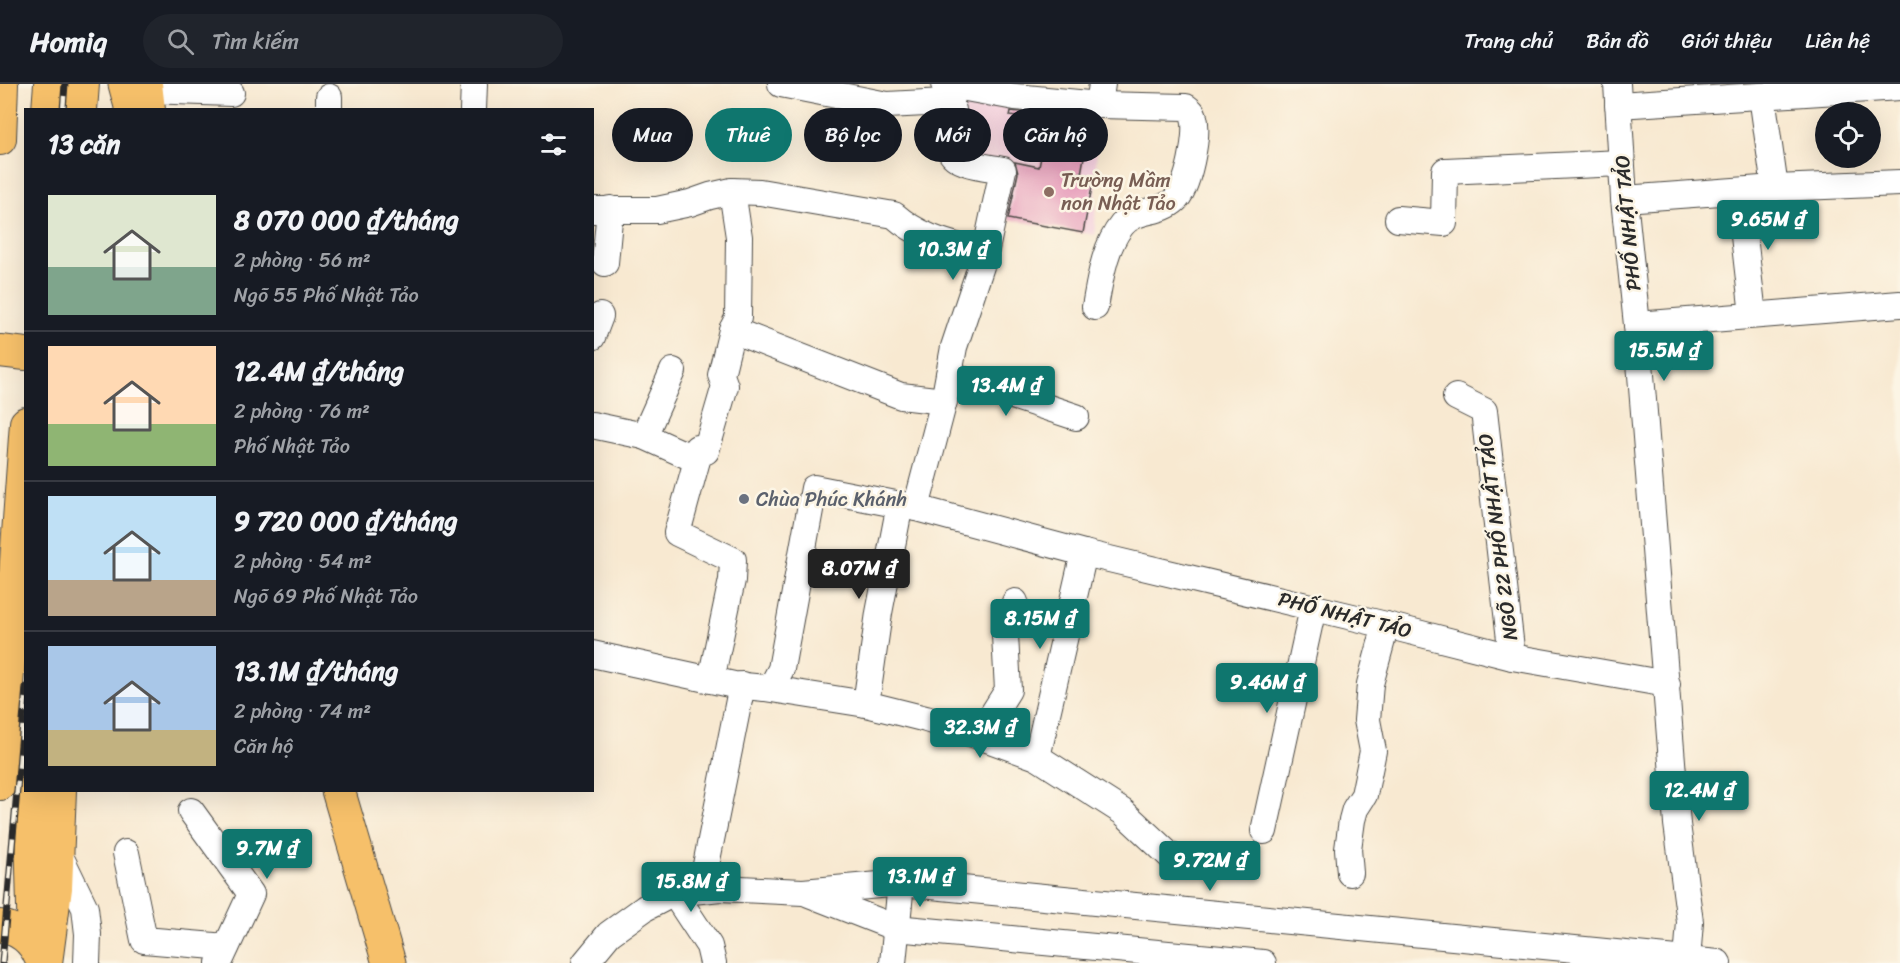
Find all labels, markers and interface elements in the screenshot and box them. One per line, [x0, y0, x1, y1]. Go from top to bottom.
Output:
search box [143, 14, 563, 68]
text: Homiq [30, 17, 107, 66]
text: Tìm kiếm [212, 22, 299, 61]
text: Trang chủ [1464, 22, 1553, 60]
text: Bản đồ [1586, 22, 1649, 60]
text: Giới thiệu [1682, 22, 1772, 60]
text: Liên hệ [1805, 22, 1870, 60]
icon: search [164, 25, 197, 58]
map controls [1815, 102, 1881, 168]
button: locate [1815, 102, 1881, 168]
chip: Mua [612, 108, 693, 162]
chip: Thuê [705, 108, 792, 162]
chip: Bộ lọc [804, 108, 902, 162]
chip: Mới [914, 108, 991, 162]
chip: Căn hộ [1003, 108, 1108, 162]
text: 13 căn [48, 121, 120, 167]
icon: filters [537, 128, 570, 161]
street label: PHỐ NHẬT TẢO [1605, 154, 1651, 292]
place label: Trường Mầm non Nhật Tảo [1061, 163, 1176, 221]
marker: Trường Mầm non Nhật Tảo [1042, 185, 1056, 199]
text: 8 070 000 ₫/tháng [234, 197, 459, 243]
pin: 9.65M ₫ [1713, 200, 1823, 251]
text: 9.65M ₫ [1731, 202, 1805, 237]
icon: home [96, 219, 168, 291]
pin: 10.3M ₫ [898, 230, 1008, 281]
text: 10.3M ₫ [918, 232, 988, 267]
text: 2 phòng · 56 m² [234, 243, 371, 278]
text: Ngõ 55 Phố Nhật Tảo [234, 278, 419, 313]
pin: 15.5M ₫ [1609, 331, 1719, 382]
text: 15.5M ₫ [1628, 333, 1700, 368]
text: 12.4M ₫/tháng [234, 348, 404, 394]
pin: 13.4M ₫ [951, 366, 1061, 417]
text: 13.4M ₫ [971, 368, 1041, 403]
icon: home [96, 370, 168, 442]
text: 2 phòng · 76 m² [234, 394, 370, 429]
text: Phố Nhật Tảo [234, 429, 350, 464]
street label: NGÕ 22 PHỐ NHẬT TẢO [1468, 431, 1528, 643]
place label: Chùa Phúc Khánh [756, 482, 907, 517]
marker: Chùa Phúc Khánh [737, 492, 751, 506]
text: 9 720 000 ₫/tháng [234, 498, 458, 544]
icon: home [96, 520, 168, 592]
text: 2 phòng · 54 m² [234, 544, 372, 579]
pin: 8.07M ₫ [804, 549, 914, 600]
text: 8.07M ₫ [822, 551, 896, 586]
text: Ngõ 69 Phố Nhật Tảo [234, 579, 418, 614]
street label: PHỐ NHẬT TẢO [1275, 582, 1415, 648]
pin: 8.15M ₫ [985, 599, 1095, 650]
text: 8.15M ₫ [1005, 601, 1075, 636]
text: 13.1M ₫/tháng [234, 648, 398, 694]
pin: 9.46M ₫ [1212, 663, 1322, 714]
text: 9.46M ₫ [1230, 665, 1304, 700]
icon: home [96, 670, 168, 742]
text: 2 phòng · 74 m² [234, 694, 371, 729]
pin: 32.3M ₫ [925, 708, 1035, 759]
text: 32.3M ₫ [944, 710, 1016, 745]
text: Căn hộ [234, 729, 293, 764]
pin: 12.4M ₫ [1644, 771, 1754, 822]
text: 12.4M ₫ [1664, 773, 1734, 808]
pin: 9.7M ₫ [218, 829, 316, 880]
text: 9.7M ₫ [236, 831, 298, 866]
pin: 9.72M ₫ [1155, 841, 1265, 892]
text: 9.72M ₫ [1173, 843, 1247, 878]
pin: 13.1M ₫ [865, 857, 975, 908]
text: 13.1M ₫ [887, 859, 953, 894]
pin: 15.8M ₫ [636, 862, 746, 913]
text: 15.8M ₫ [656, 864, 726, 899]

